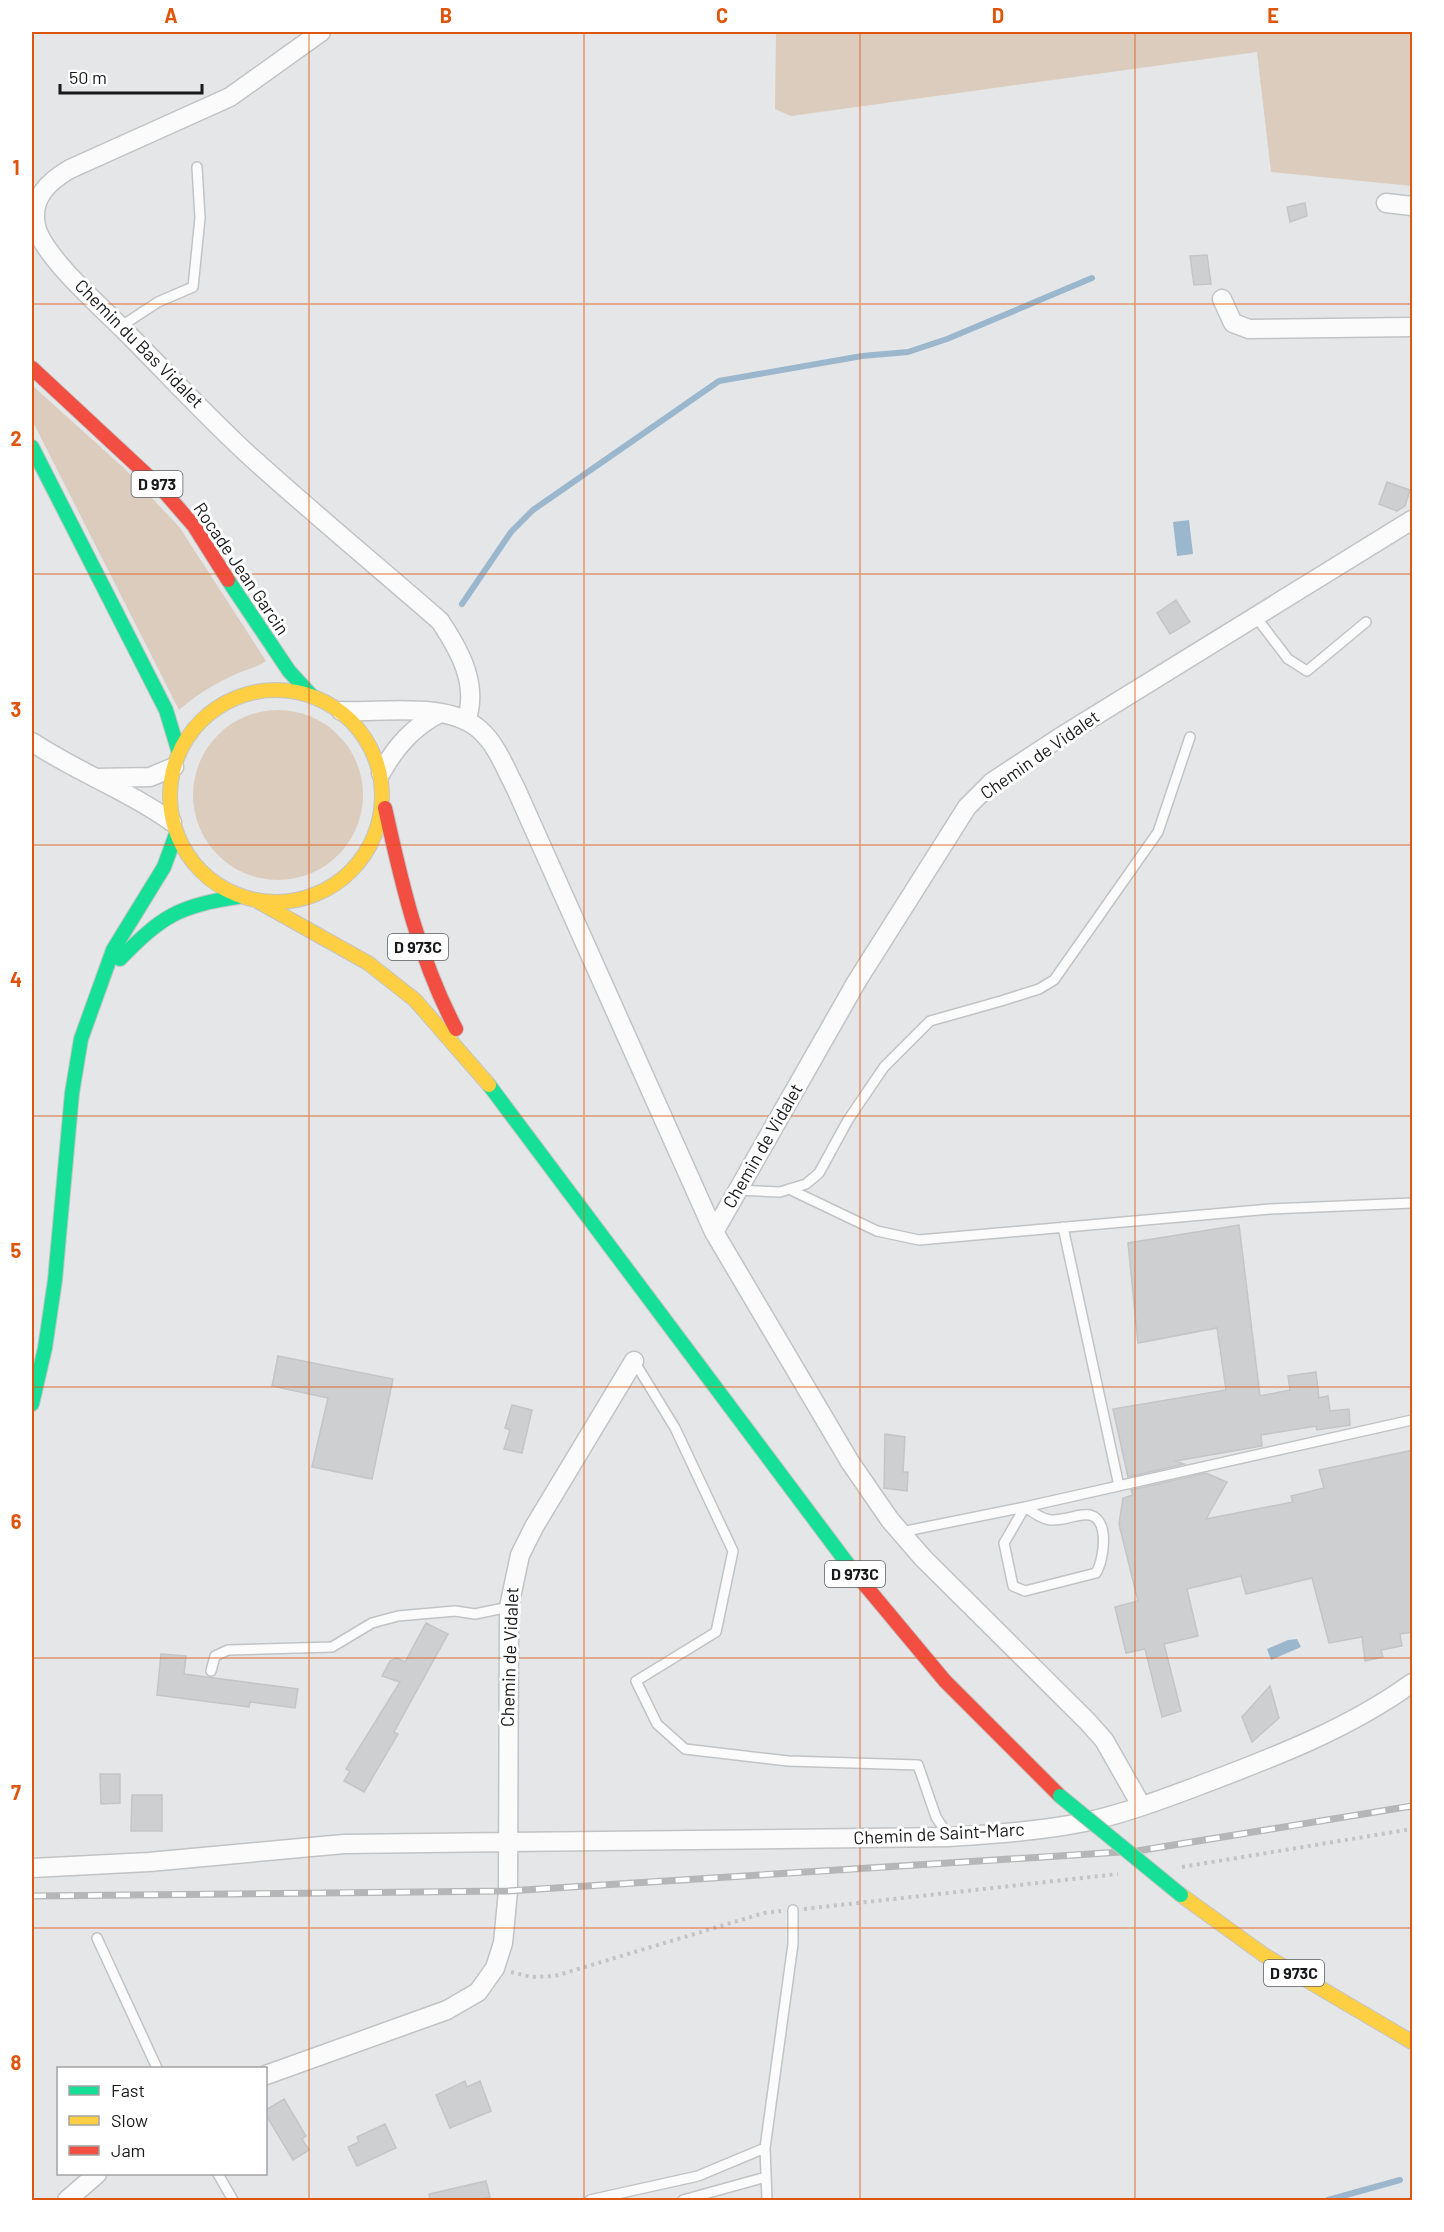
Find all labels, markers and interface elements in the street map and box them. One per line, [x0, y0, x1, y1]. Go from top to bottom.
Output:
text: A [164, 3, 178, 27]
text: B [440, 3, 452, 27]
text: C [716, 3, 728, 27]
text: D [992, 3, 1004, 27]
text: E [1267, 3, 1279, 27]
scale bar [60, 57, 202, 95]
text: 50 m [69, 66, 107, 88]
text: 1 [12, 155, 20, 179]
street label: Chemin du Bas Vidalet [71, 274, 209, 412]
text: 2 [10, 426, 22, 450]
road number: D 973 [132, 471, 182, 497]
street label: Rocade Jean Garcin [189, 498, 294, 639]
text: 3 [11, 697, 21, 721]
street label: Chemin de Vidalet [976, 705, 1103, 803]
road number: D 973C [388, 934, 448, 960]
text: 4 [10, 967, 22, 991]
street label: Chemin de Vidalet [718, 1079, 807, 1212]
text: 5 [11, 1238, 22, 1262]
text: 6 [11, 1509, 22, 1533]
road number: D 973C [825, 1561, 885, 1587]
street label: Chemin de Vidalet [496, 1586, 522, 1727]
text: 7 [11, 1780, 21, 1804]
street label: Chemin de Saint-Marc [853, 1818, 1025, 1848]
road number: D 973C [1264, 1960, 1324, 1986]
text: 8 [11, 2050, 22, 2074]
legend [57, 2067, 267, 2175]
text: Fast [111, 2079, 145, 2101]
text: Slow [111, 2109, 148, 2131]
text: Jam [111, 2139, 145, 2161]

